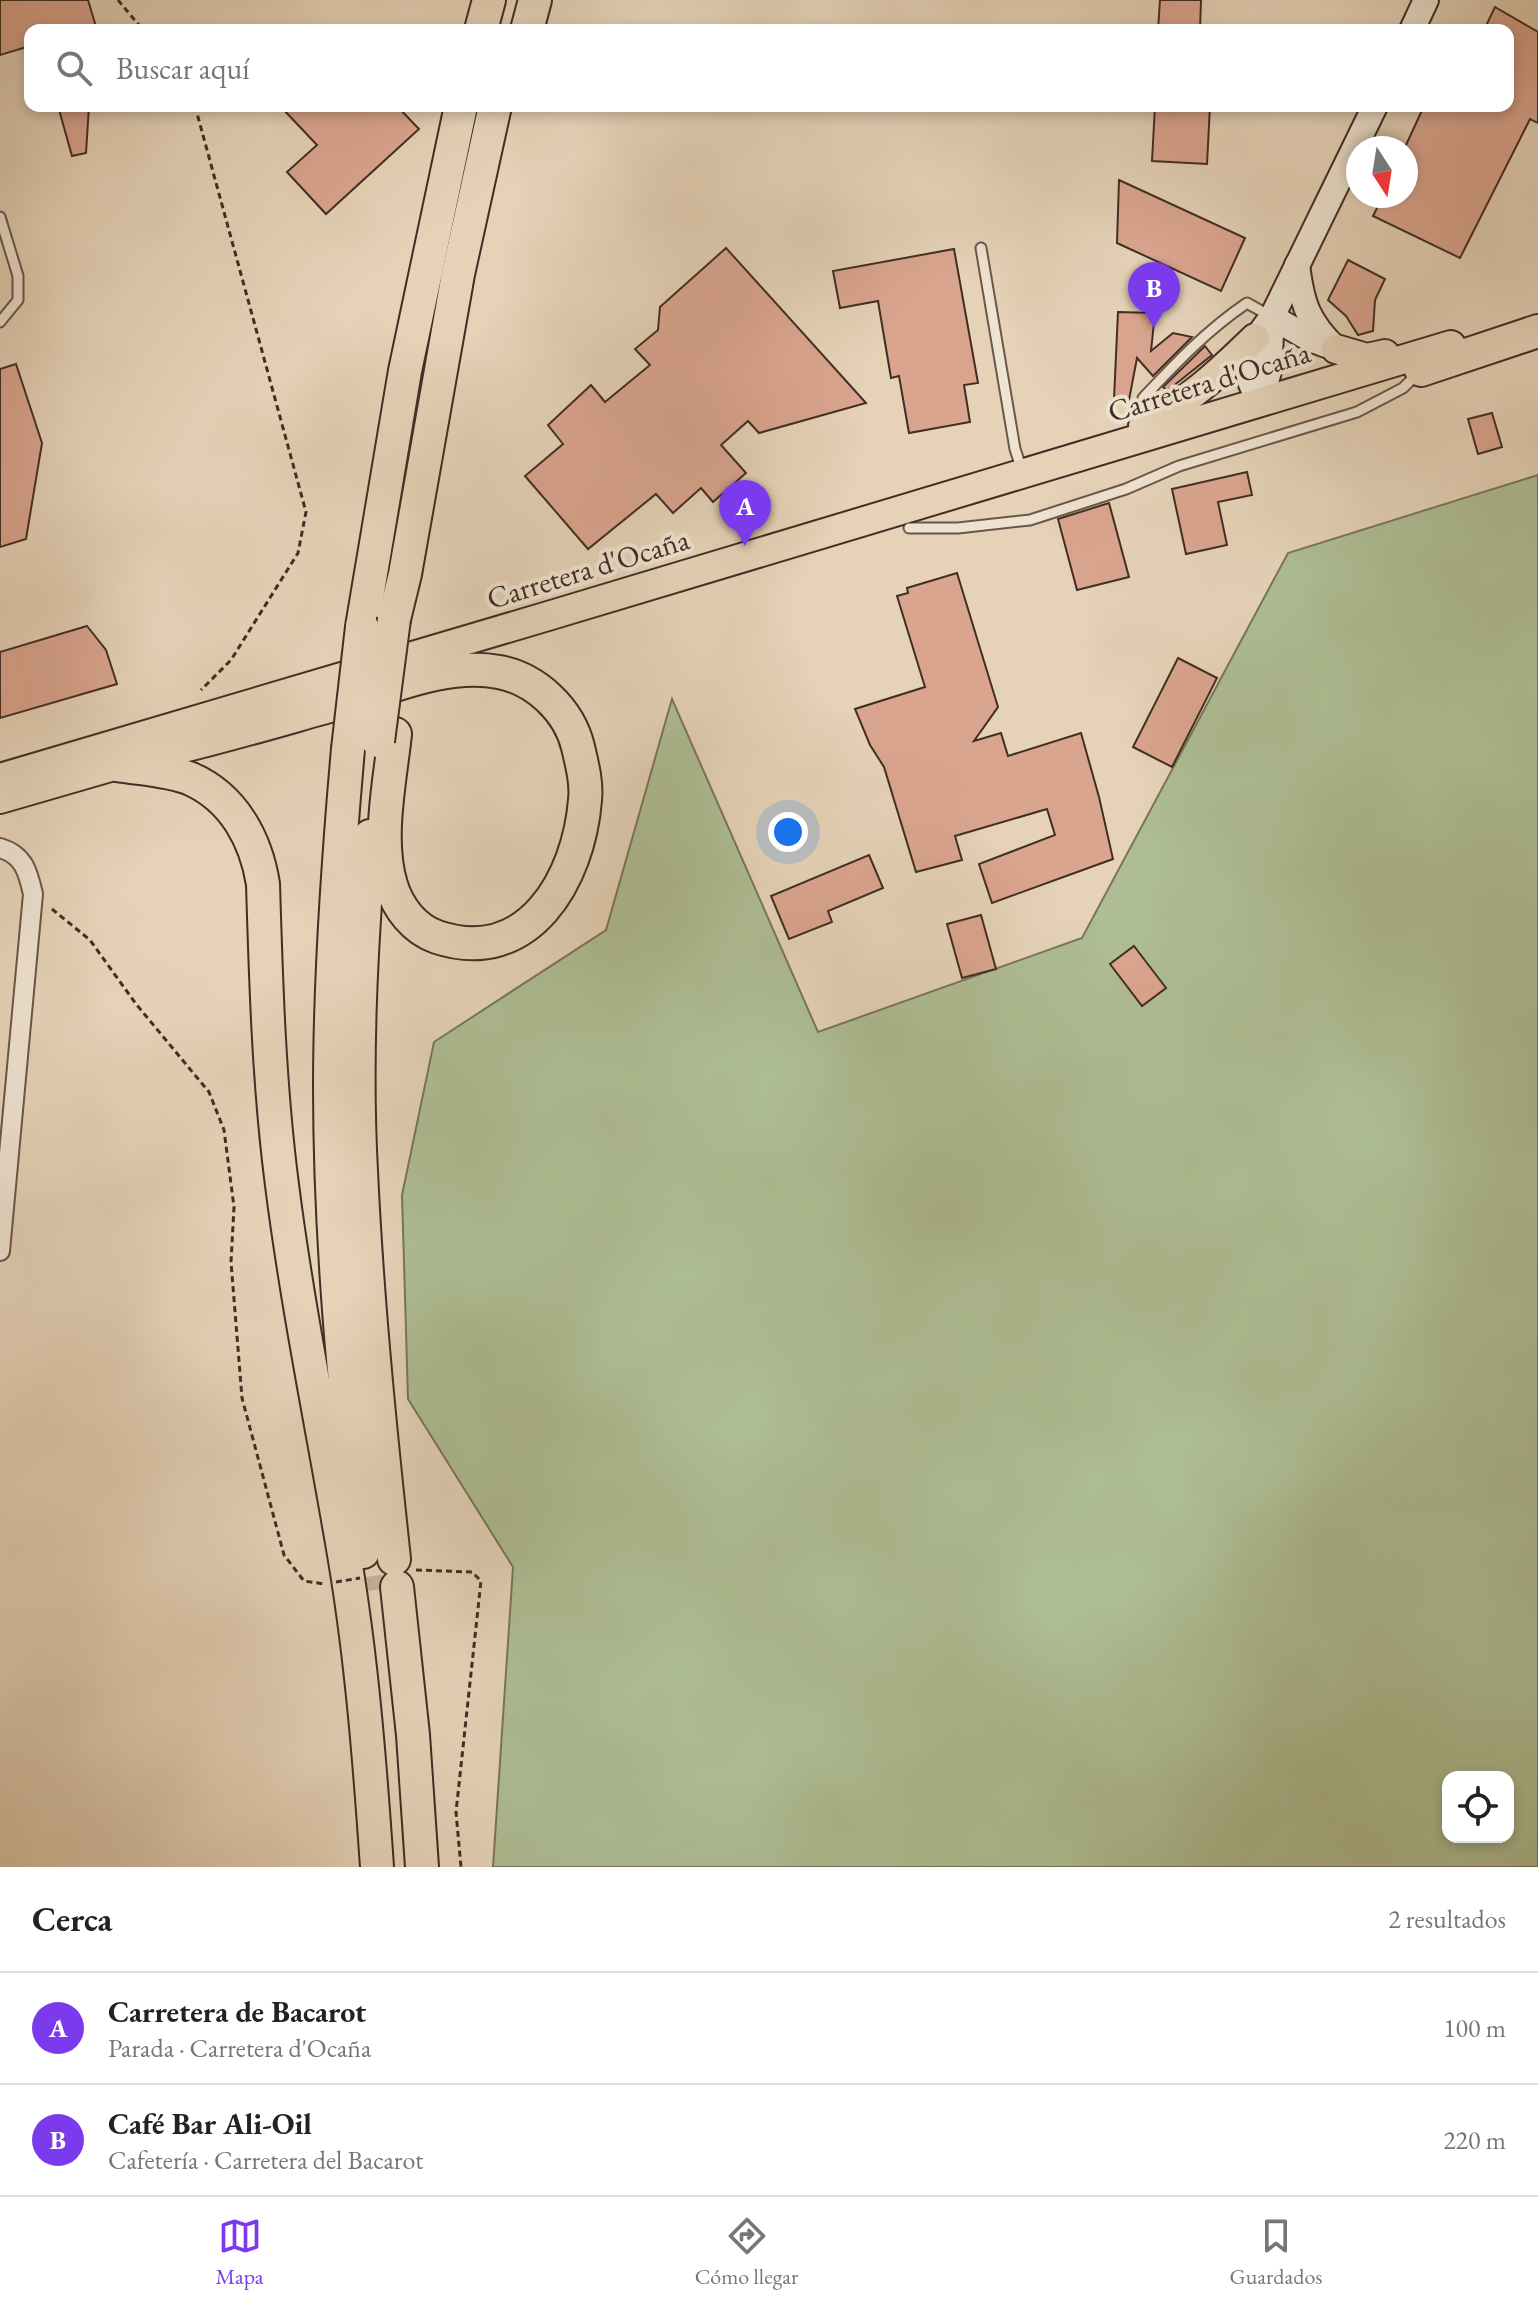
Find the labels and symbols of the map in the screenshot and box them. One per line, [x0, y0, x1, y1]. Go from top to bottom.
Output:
north arrow [1346, 136, 1418, 208]
pin: B [1128, 262, 1180, 328]
street label: Carretera d'Ocaña [1103, 332, 1315, 431]
pin: A [719, 480, 771, 546]
street label: Carretera d'Ocaña [482, 519, 694, 618]
your location [768, 812, 808, 852]

